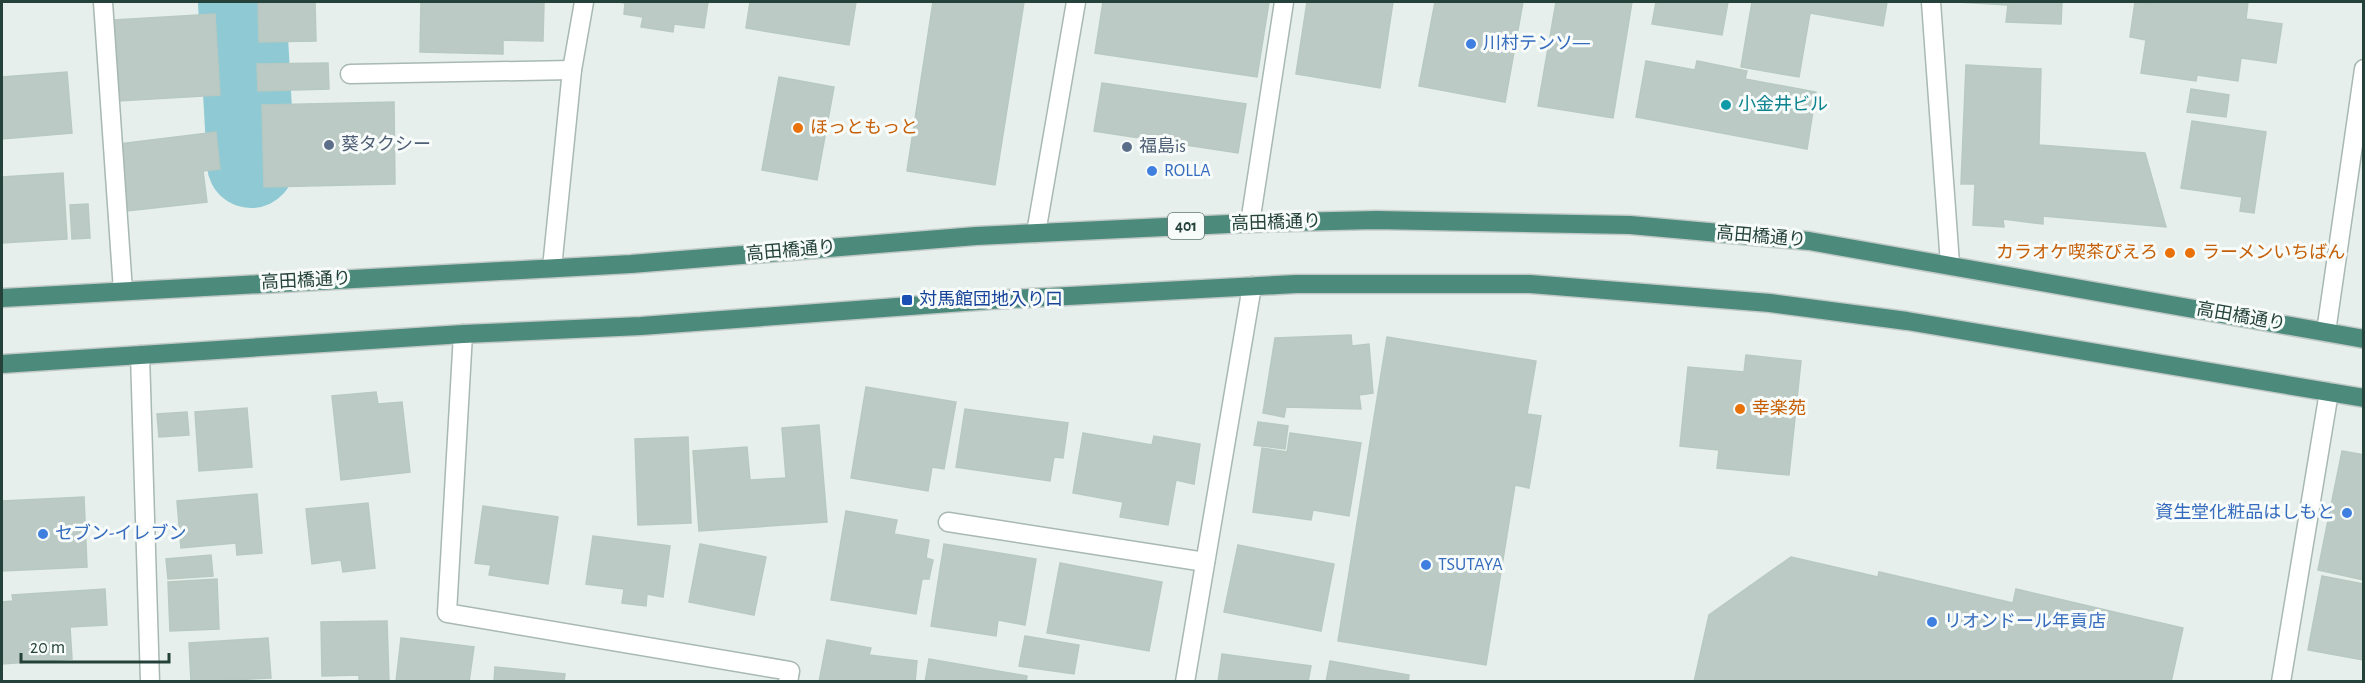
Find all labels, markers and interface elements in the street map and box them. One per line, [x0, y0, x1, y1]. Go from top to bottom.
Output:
place label: 川村テンソ― [1483, 33, 1591, 53]
marker: 川村テンソ― [1464, 37, 1478, 51]
place label: 小金井ビル [1738, 94, 1828, 114]
marker: 小金井ビル [1719, 98, 1733, 112]
place label: ほっともっと [810, 118, 918, 137]
marker: ほっともっと [791, 121, 805, 135]
place label: 葵タクシー [341, 135, 431, 154]
place label: 福島is [1139, 136, 1186, 156]
marker: 葵タクシー [322, 138, 336, 152]
marker: 福島is [1120, 140, 1134, 154]
place label: ROLLA [1164, 162, 1211, 180]
marker: ROLLA [1145, 164, 1159, 178]
street label: 高田橋通り [1231, 211, 1321, 234]
road number: 401 [1168, 213, 1204, 239]
street label: 高田橋通り [1715, 223, 1807, 250]
street label: 高田橋通り [745, 237, 837, 264]
place label: カラオケ喫茶ぴえろ [1996, 243, 2158, 262]
place label: ラーメンいちばん [2202, 243, 2345, 262]
marker: カラオケ喫茶ぴえろ [2163, 246, 2177, 260]
marker: ラーメンいちばん [2183, 246, 2197, 260]
street label: 高田橋通り [261, 269, 351, 292]
place label: 対馬館団地入り口 [919, 290, 1063, 309]
marker: 対馬館団地入り口 [900, 293, 914, 307]
street label: 高田橋通り [2195, 299, 2287, 334]
place label: 幸楽苑 [1752, 399, 1806, 418]
marker: 幸楽苑 [1733, 402, 1747, 416]
place label: 資生堂化粧品はしもと [2155, 502, 2335, 522]
marker: 資生堂化粧品はしもと [2340, 506, 2354, 520]
place label: セブン-イレブン [55, 523, 187, 543]
marker: セブン-イレブン [36, 527, 50, 541]
place label: TSUTAYA [1438, 556, 1503, 574]
marker: TSUTAYA [1419, 558, 1433, 572]
place label: リオンドール年貢店 [1944, 612, 2106, 631]
marker: リオンドール年貢店 [1925, 615, 1939, 629]
scale bar [21, 626, 170, 664]
text: 20 m [30, 639, 65, 657]

